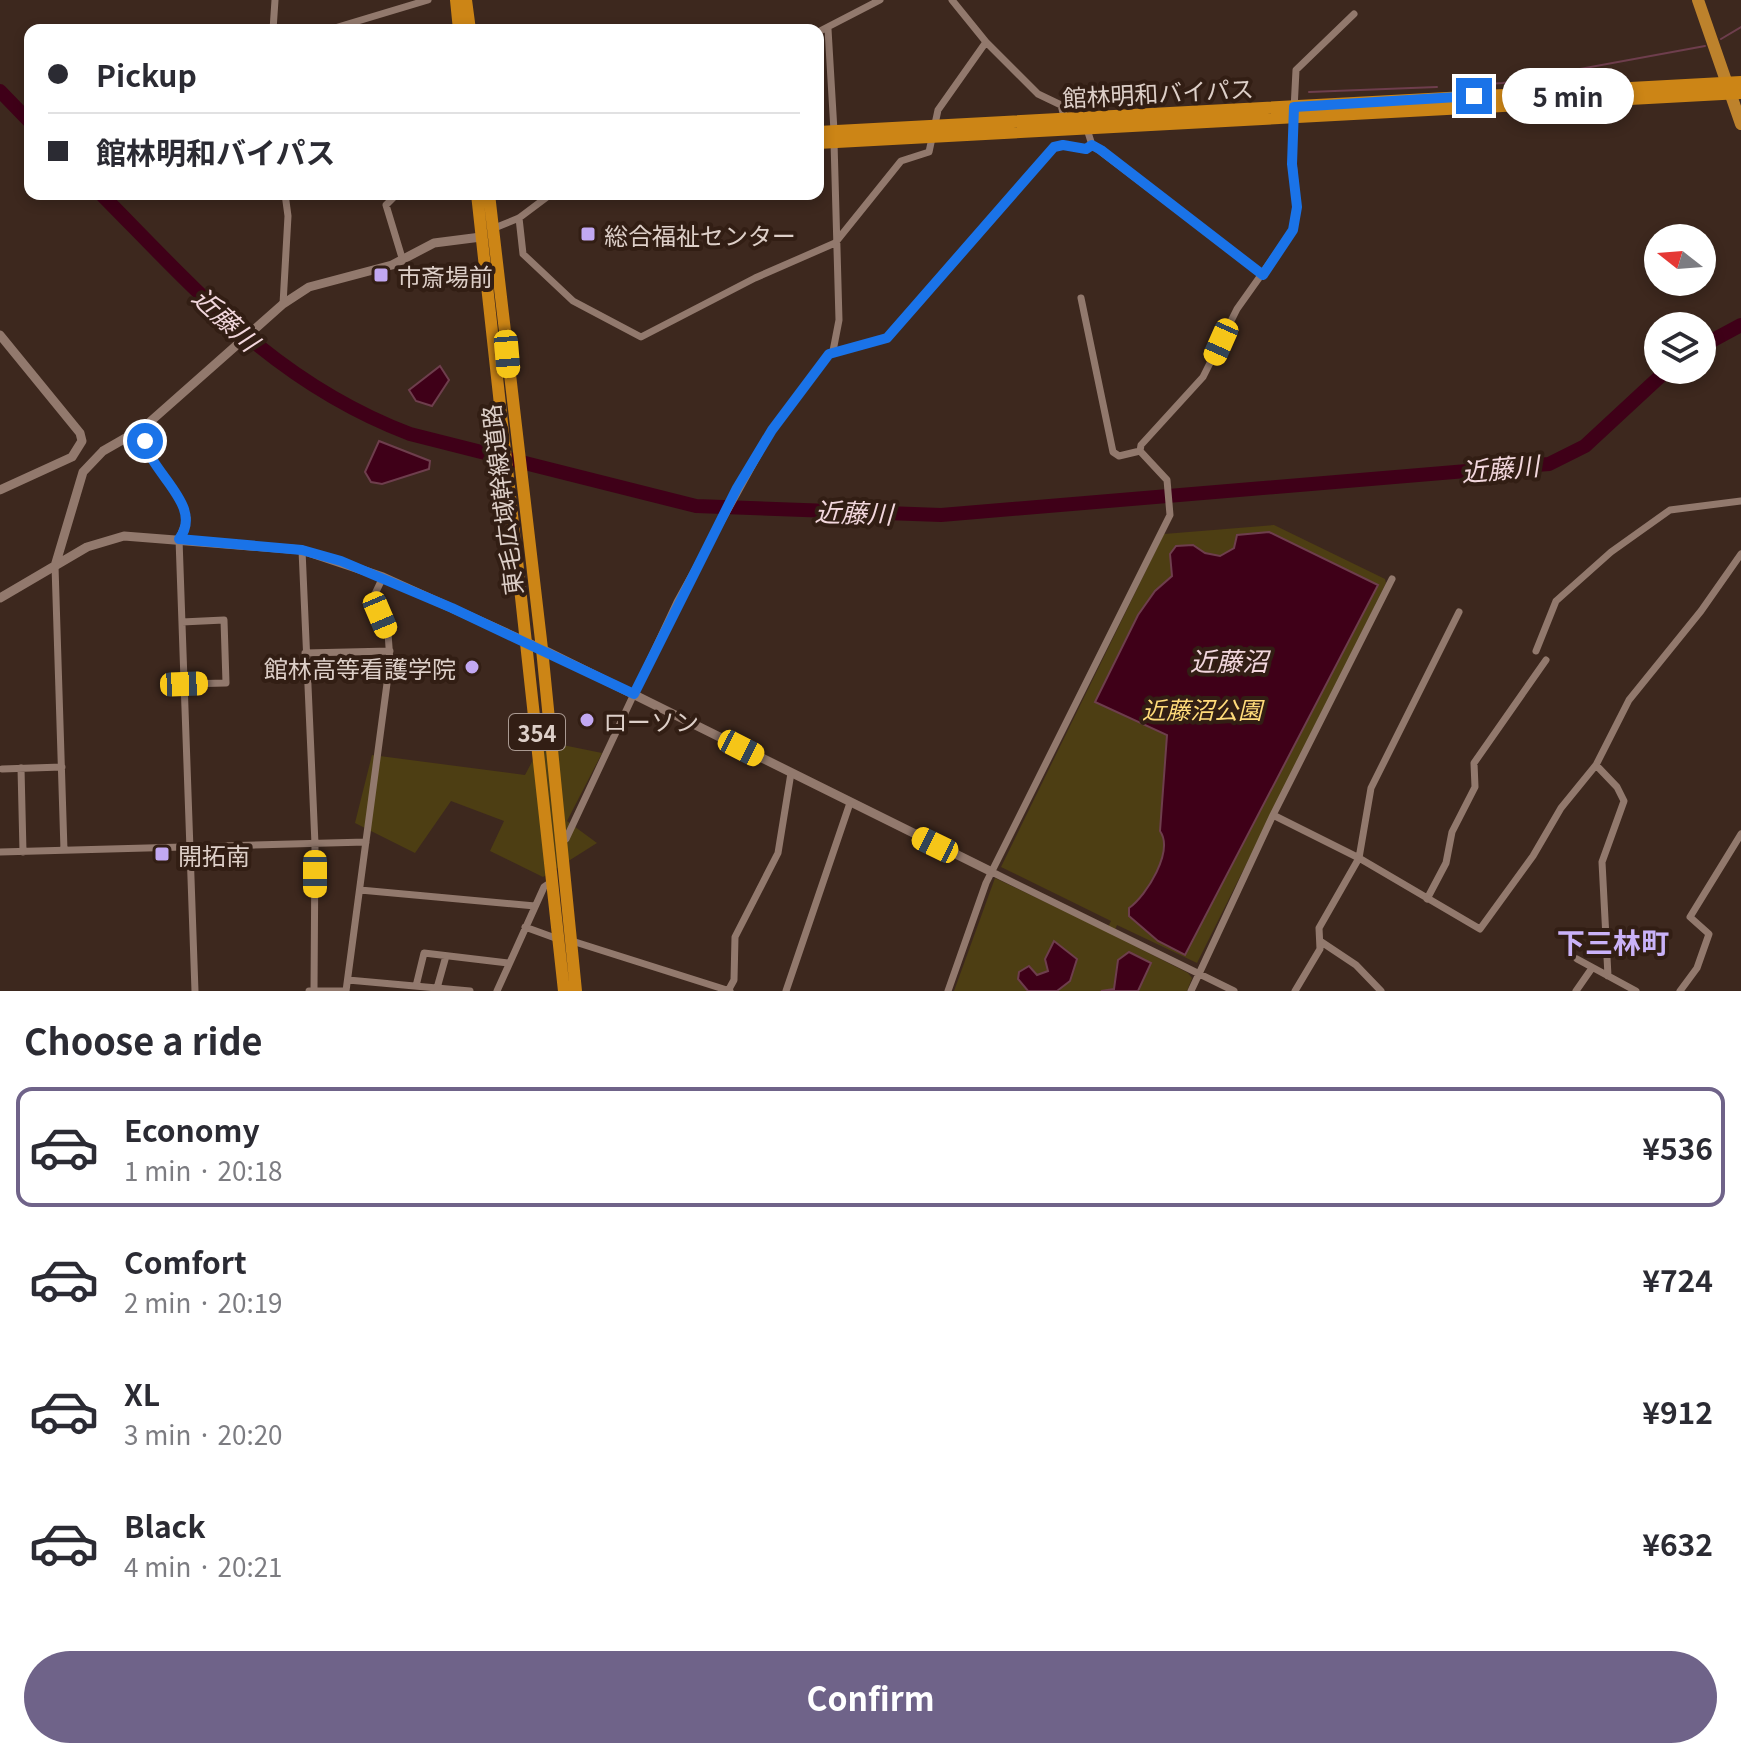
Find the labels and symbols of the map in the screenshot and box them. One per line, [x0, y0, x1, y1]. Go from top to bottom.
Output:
callout: 5 min [1502, 68, 1634, 124]
street label: 館林明和バイパス [1061, 70, 1255, 114]
route end [1456, 78, 1492, 114]
place label: 総合福祉センター [604, 217, 796, 252]
north arrow [1644, 224, 1716, 296]
marker: 総合福祉センター [579, 225, 597, 243]
place label: 市斎場前 [397, 258, 493, 293]
marker: 市斎場前 [372, 266, 390, 284]
water label: 近藤川 [186, 278, 270, 360]
car [1200, 315, 1242, 369]
car [493, 329, 521, 379]
street label: 東毛広域幹線道路 [472, 403, 530, 597]
route start [127, 423, 163, 459]
water label: 近藤川 [1460, 445, 1543, 489]
water label: 近藤川 [814, 491, 897, 531]
car [360, 588, 400, 642]
water label: 近藤沼 [1190, 641, 1272, 678]
place label: 館林高等看護学院 [264, 650, 456, 685]
marker: 館林高等看護学院 [463, 658, 481, 676]
car [160, 671, 208, 697]
park label: 近藤沼公園 [1142, 691, 1265, 726]
place label: ローソン [603, 703, 699, 738]
marker: ローソン [578, 711, 596, 729]
road number: 354 [509, 714, 565, 750]
car [714, 726, 768, 770]
car [908, 824, 962, 866]
place label: 開拓南 [178, 837, 250, 872]
marker: 開拓南 [153, 845, 171, 863]
car [303, 850, 327, 898]
district label: 下三林町 [1557, 921, 1669, 961]

